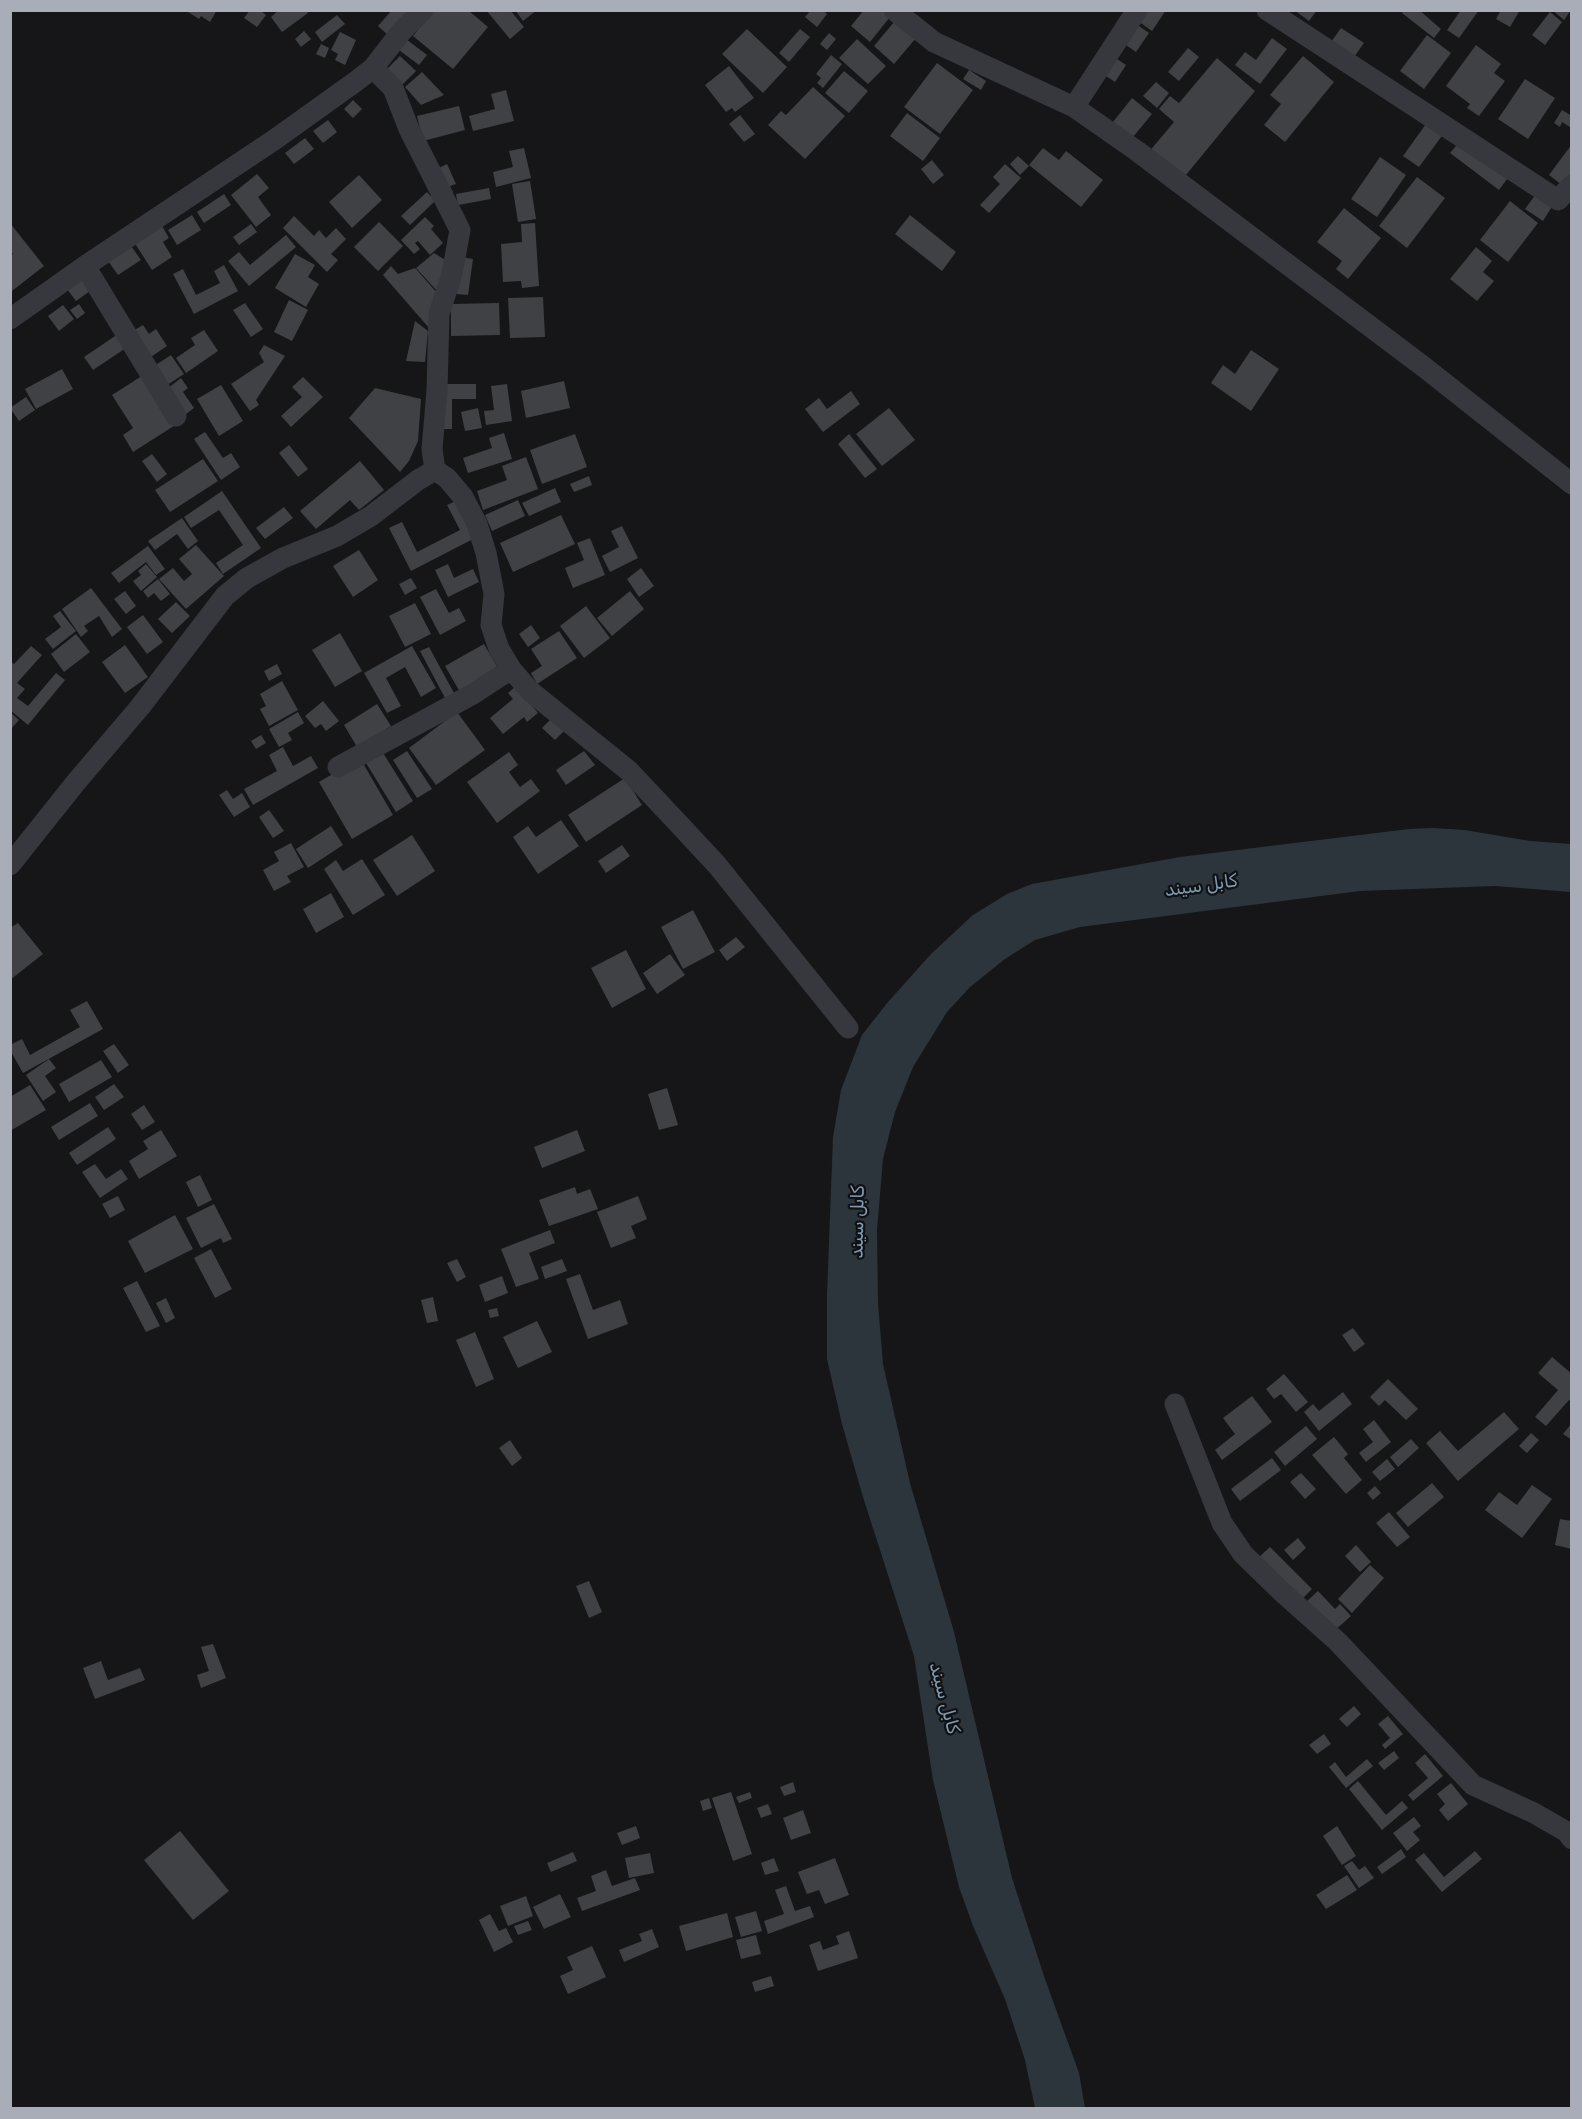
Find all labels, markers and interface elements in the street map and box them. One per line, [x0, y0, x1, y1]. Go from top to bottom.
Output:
water label: کابل سيند [1163, 870, 1239, 902]
water label: کابل سيند [847, 1185, 869, 1259]
water label: کابل سيند [924, 1660, 964, 1736]

